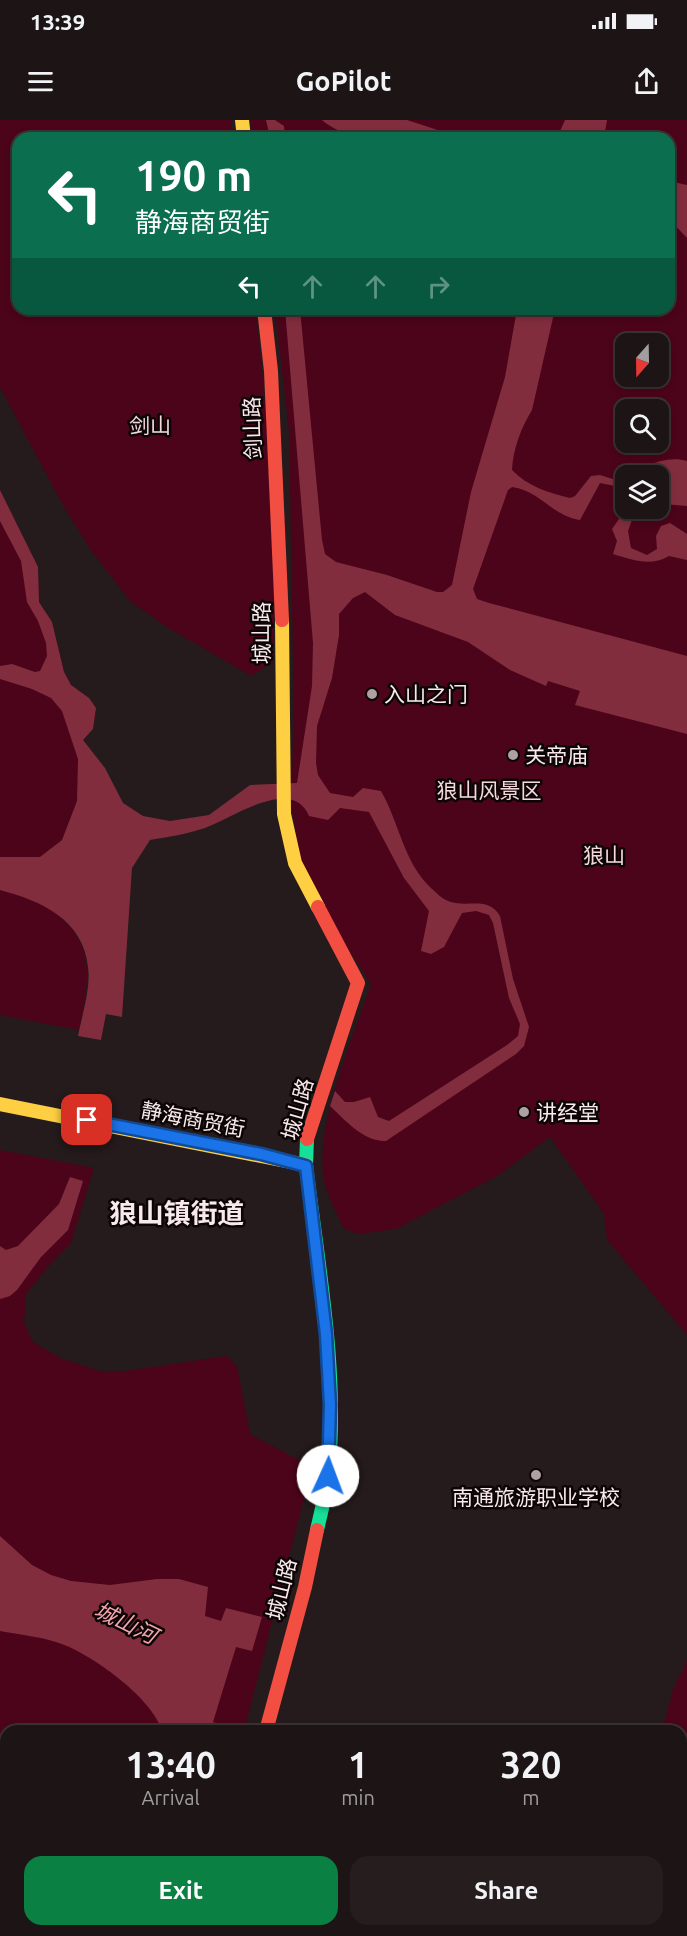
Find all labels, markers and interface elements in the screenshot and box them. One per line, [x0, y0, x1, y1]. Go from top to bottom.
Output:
text: 13:39 [30, 9, 85, 34]
icon: menu [24, 65, 57, 98]
icon: share [630, 65, 663, 98]
text: GoPilot [296, 66, 391, 96]
text: 190 m [135, 152, 252, 199]
icon: left [36, 156, 114, 234]
text: 静海商贸街 [135, 207, 270, 237]
icon: left [233, 270, 266, 303]
icon: ahead [296, 270, 329, 303]
icon: ahead [359, 270, 392, 303]
icon: right [422, 270, 455, 303]
north arrow [615, 333, 669, 387]
map controls [615, 333, 669, 519]
street label: 剑山路 [239, 396, 265, 460]
button: search [615, 399, 669, 453]
park label: 剑山 [129, 413, 171, 437]
button: layers [615, 465, 669, 519]
street label: 城山路 [249, 602, 273, 665]
place label: 入山之门 [384, 682, 468, 706]
marker: 入山之门 [365, 687, 379, 701]
place label: 关帝庙 [525, 743, 588, 767]
marker: 关帝庙 [506, 748, 520, 762]
park label: 狼山风景区 [437, 778, 542, 802]
park label: 狼山 [583, 843, 625, 867]
street label: 城山路 [277, 1075, 317, 1143]
pin [61, 1094, 112, 1145]
street label: 静海商贸街 [139, 1097, 247, 1141]
place label: 讲经堂 [536, 1100, 599, 1124]
icon: arrive [70, 1103, 103, 1136]
marker: 讲经堂 [517, 1105, 531, 1119]
district label: 狼山镇街道 [110, 1198, 245, 1228]
position arrow [296, 1444, 360, 1508]
marker: 南通旅游职业学校 [529, 1468, 543, 1482]
place label: 南通旅游职业学校 [452, 1485, 620, 1509]
street label: 城山路 [262, 1556, 300, 1622]
water label: 城山河 [91, 1596, 165, 1649]
text: 13:40 [126, 1744, 216, 1785]
text: 1 [348, 1744, 368, 1785]
text: 320 [500, 1744, 561, 1785]
text: Arrival [142, 1786, 200, 1809]
text: min [341, 1786, 375, 1809]
text: m [522, 1786, 540, 1809]
button: Exit [24, 1856, 338, 1925]
button: Share [350, 1856, 663, 1925]

